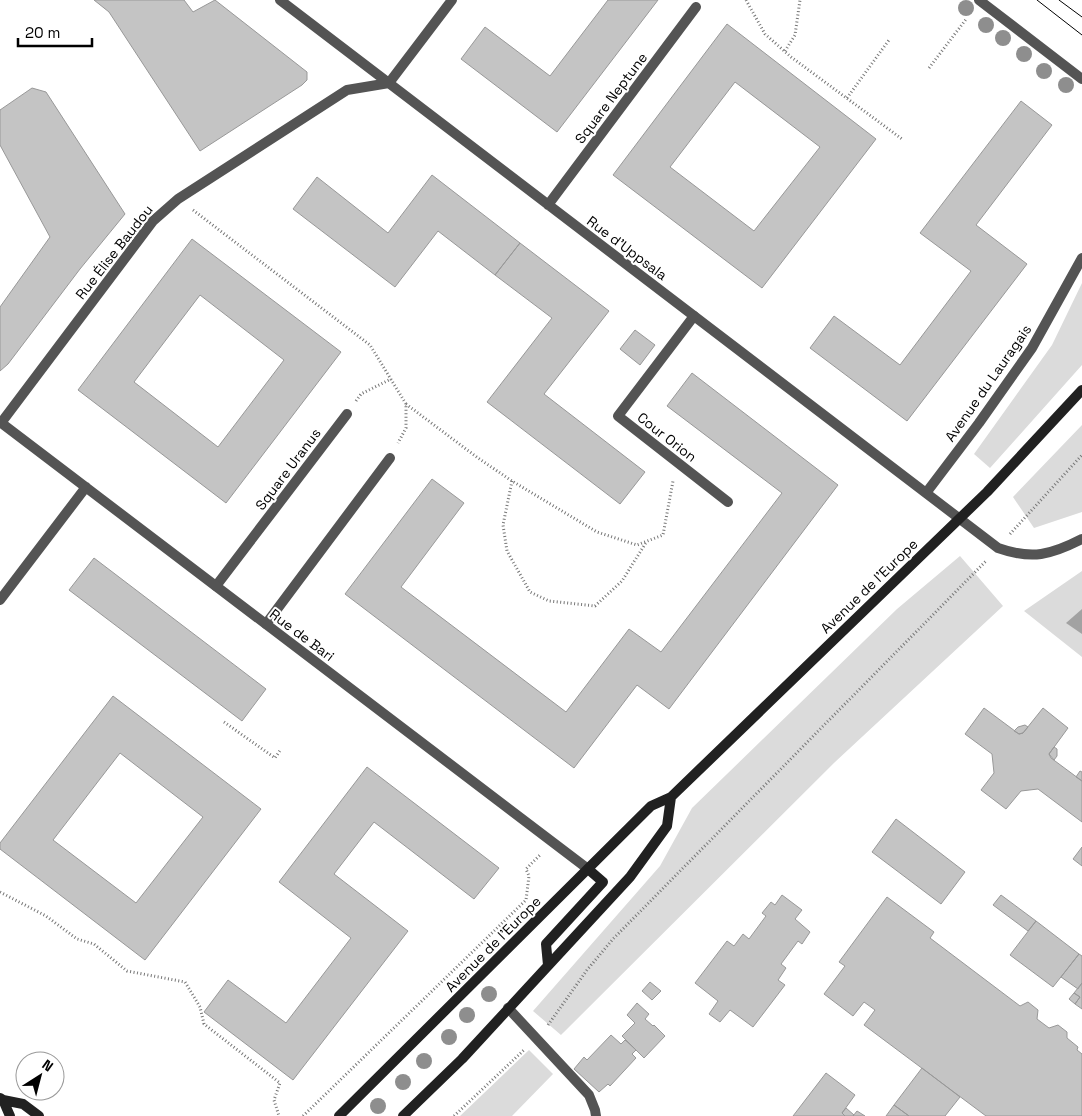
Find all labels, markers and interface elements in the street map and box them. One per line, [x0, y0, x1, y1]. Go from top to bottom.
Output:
scale bar [18, 15, 91, 47]
text: 20 m [25, 23, 60, 42]
street label: Square Neptune [571, 49, 651, 147]
street label: Rue Élise Baudou [71, 201, 157, 303]
street label: Rue d'Uppsala [583, 212, 671, 284]
street label: Avenue du Lauragais [941, 321, 1035, 445]
street label: Cour Orion [634, 408, 700, 466]
street label: Square Uranus [251, 424, 325, 514]
street label: Avenue de l'Europe [817, 535, 921, 637]
street label: Rue de Bari [266, 605, 338, 665]
street label: Avenue de l'Europe [441, 892, 545, 996]
north arrow [15, 1051, 65, 1101]
text: N [39, 1055, 57, 1076]

